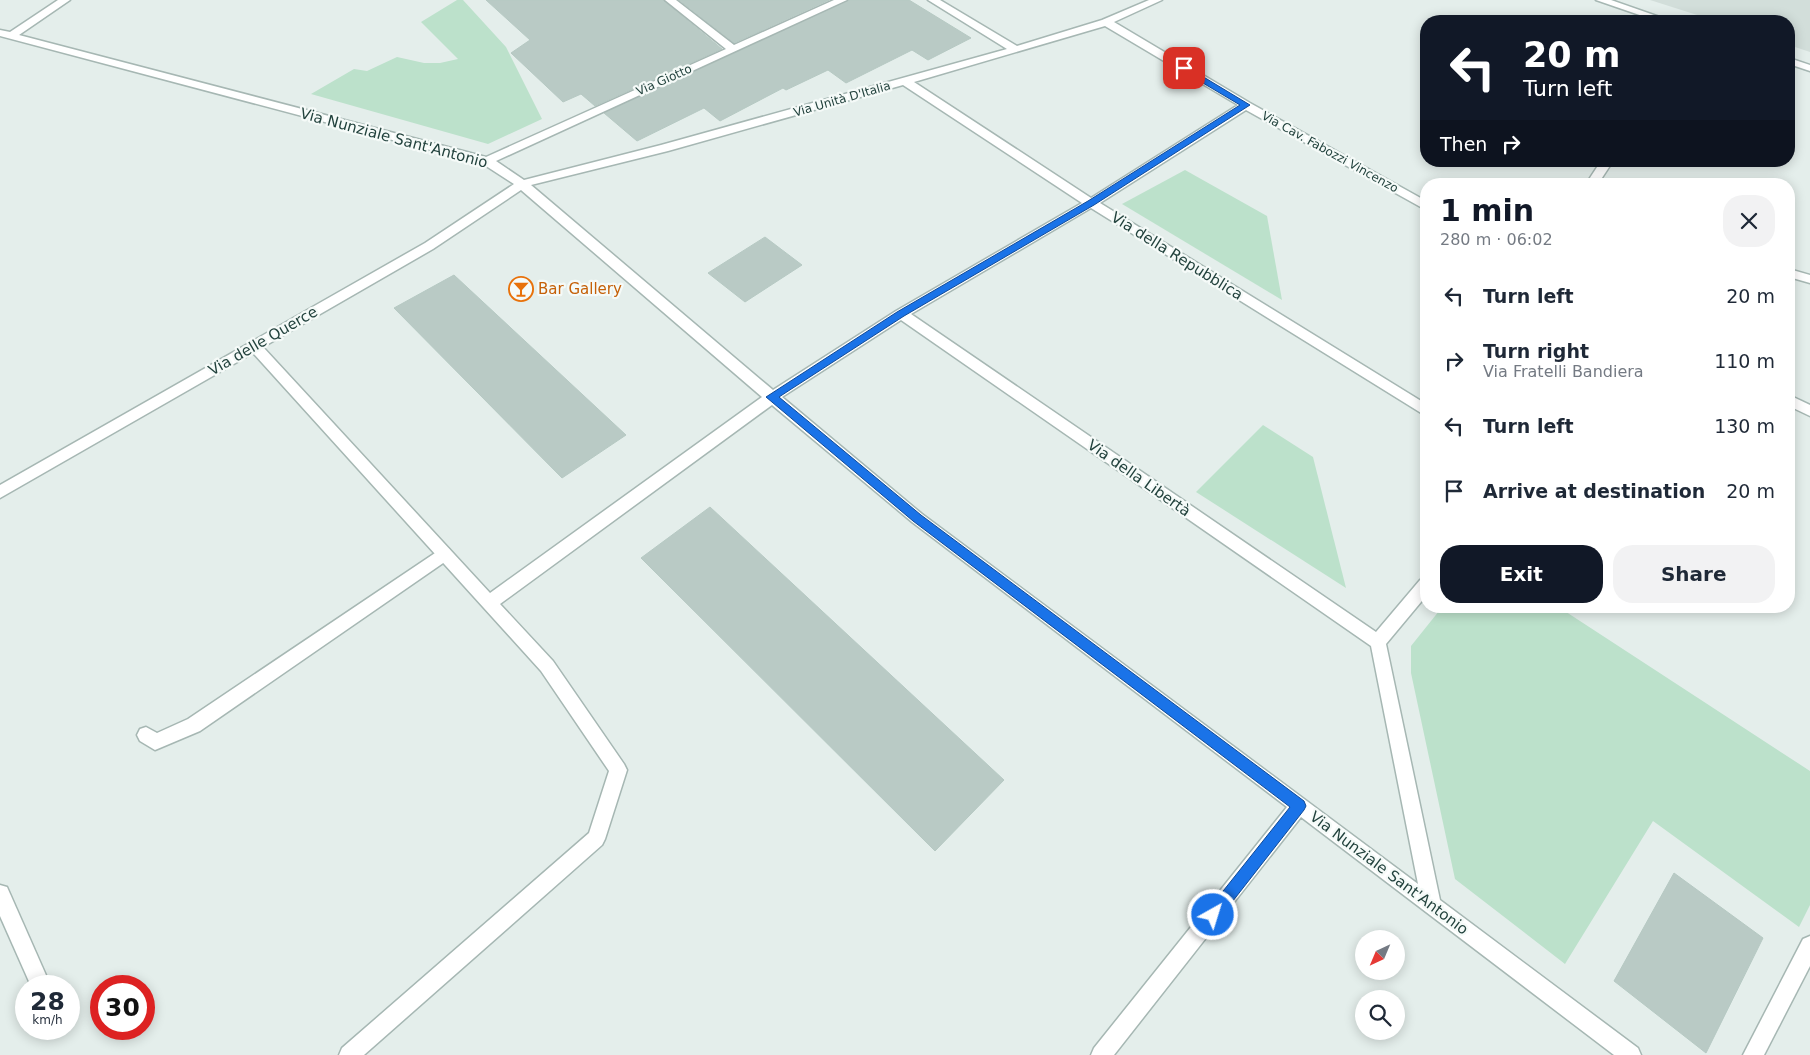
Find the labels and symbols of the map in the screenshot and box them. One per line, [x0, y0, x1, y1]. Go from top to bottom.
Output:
pin [1163, 47, 1205, 89]
street label: Via Giotto [634, 62, 694, 98]
street label: Via Unità D'Italia [792, 78, 892, 120]
street label: Via Nunziale Sant'Antonio [298, 104, 490, 172]
street label: Via Cav. Fabozzi Vincenzo [1259, 109, 1401, 195]
street label: Via della Repubblica [1108, 208, 1246, 304]
bar icon: Bar Gallery [508, 276, 534, 302]
place label: Bar Gallery [538, 280, 622, 298]
street label: Via delle Querce [205, 302, 321, 380]
street label: Via della Libertà [1084, 436, 1194, 520]
street label: Via Nunziale Sant'Antonio [1306, 808, 1472, 938]
position arrow [1186, 888, 1238, 940]
north arrow [1355, 930, 1405, 980]
speed limit sign: 30 [90, 975, 155, 1040]

